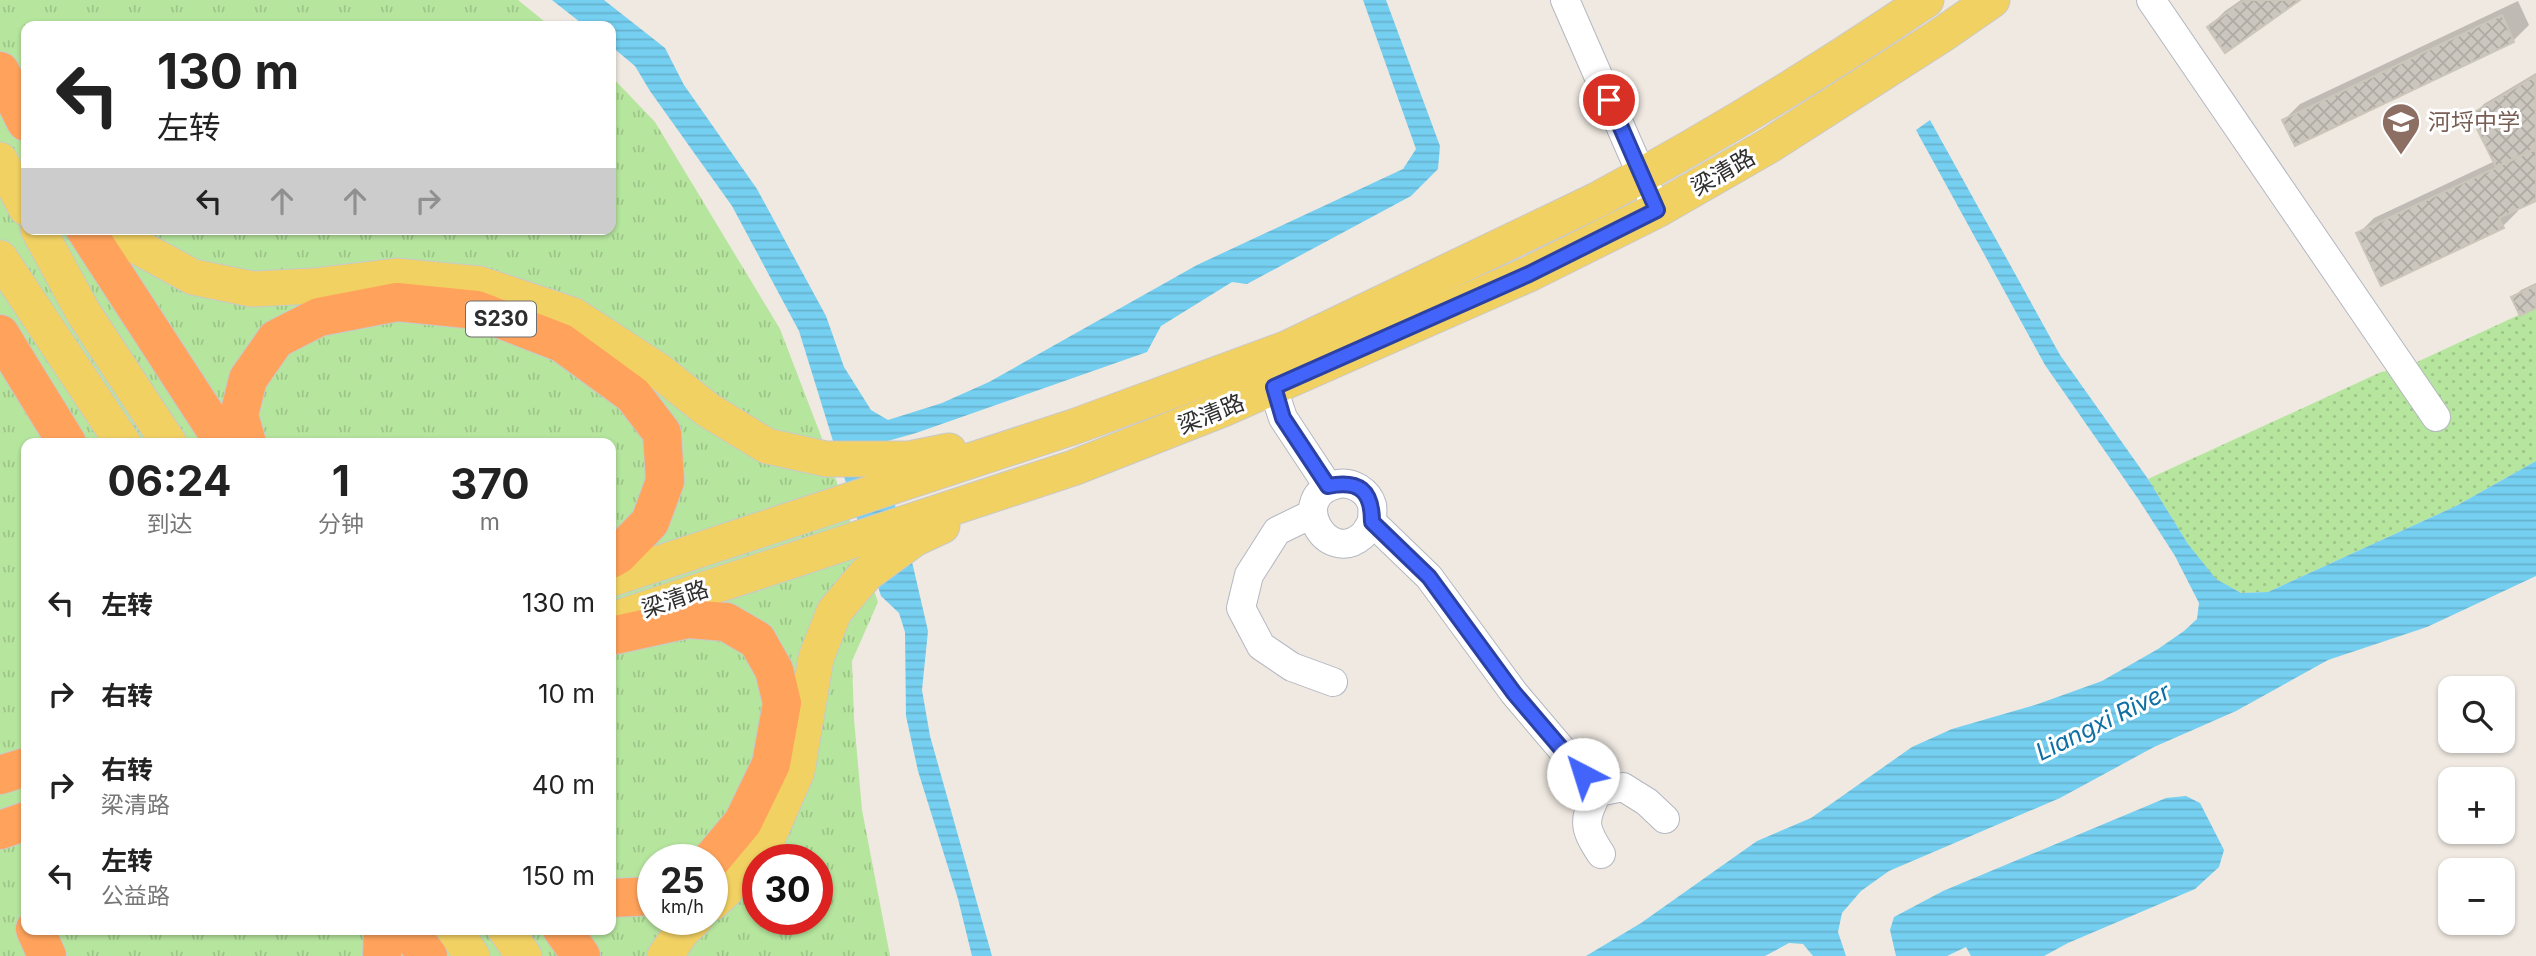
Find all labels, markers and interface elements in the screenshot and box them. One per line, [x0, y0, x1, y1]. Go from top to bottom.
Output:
text: 130 m [157, 42, 299, 101]
icon: left [42, 49, 133, 140]
pin [1579, 70, 1639, 130]
icon: arrive [1590, 81, 1628, 119]
school or university icon: 河埒中学 [2380, 101, 2422, 156]
text: 左转 [157, 108, 221, 147]
place label: 河埒中学 [2428, 108, 2520, 136]
street label: 梁清路 [1686, 143, 1760, 201]
icon: left [190, 182, 228, 220]
icon: ahead [263, 182, 301, 220]
icon: ahead [336, 182, 374, 220]
icon: right [409, 182, 447, 220]
road number: S230 [466, 302, 536, 336]
street label: 梁清路 [1174, 388, 1248, 440]
text: 06:24 [107, 455, 231, 506]
text: 1 [332, 455, 350, 506]
text: 370 [450, 458, 529, 509]
text: m [480, 508, 500, 536]
text: 到达 [146, 510, 192, 538]
text: 分钟 [318, 510, 364, 538]
street label: 梁清路 [638, 575, 712, 623]
icon: left [42, 584, 80, 622]
text: 130 m [522, 587, 595, 618]
text: 左转 [101, 589, 153, 620]
icon: right [42, 675, 80, 713]
water label: Liangxi River [2031, 676, 2176, 767]
map controls [2438, 676, 2515, 935]
button: search [2438, 676, 2515, 753]
text: 10 m [538, 678, 595, 709]
text: 右转 [101, 680, 153, 711]
position arrow [1546, 737, 1620, 811]
text: 右转 [101, 754, 153, 785]
icon: right [42, 766, 80, 804]
button: + [2438, 767, 2515, 844]
text: 40 m [532, 769, 595, 800]
text: 梁清路 [101, 791, 170, 819]
speed limit sign: 30 [742, 844, 833, 935]
text: 左转 [101, 845, 153, 876]
icon: left [42, 857, 80, 895]
button: − [2438, 858, 2515, 935]
text: 25 [660, 859, 705, 901]
text: 150 m [522, 860, 595, 891]
text: 公益路 [101, 882, 170, 910]
text: km/h [661, 896, 704, 917]

